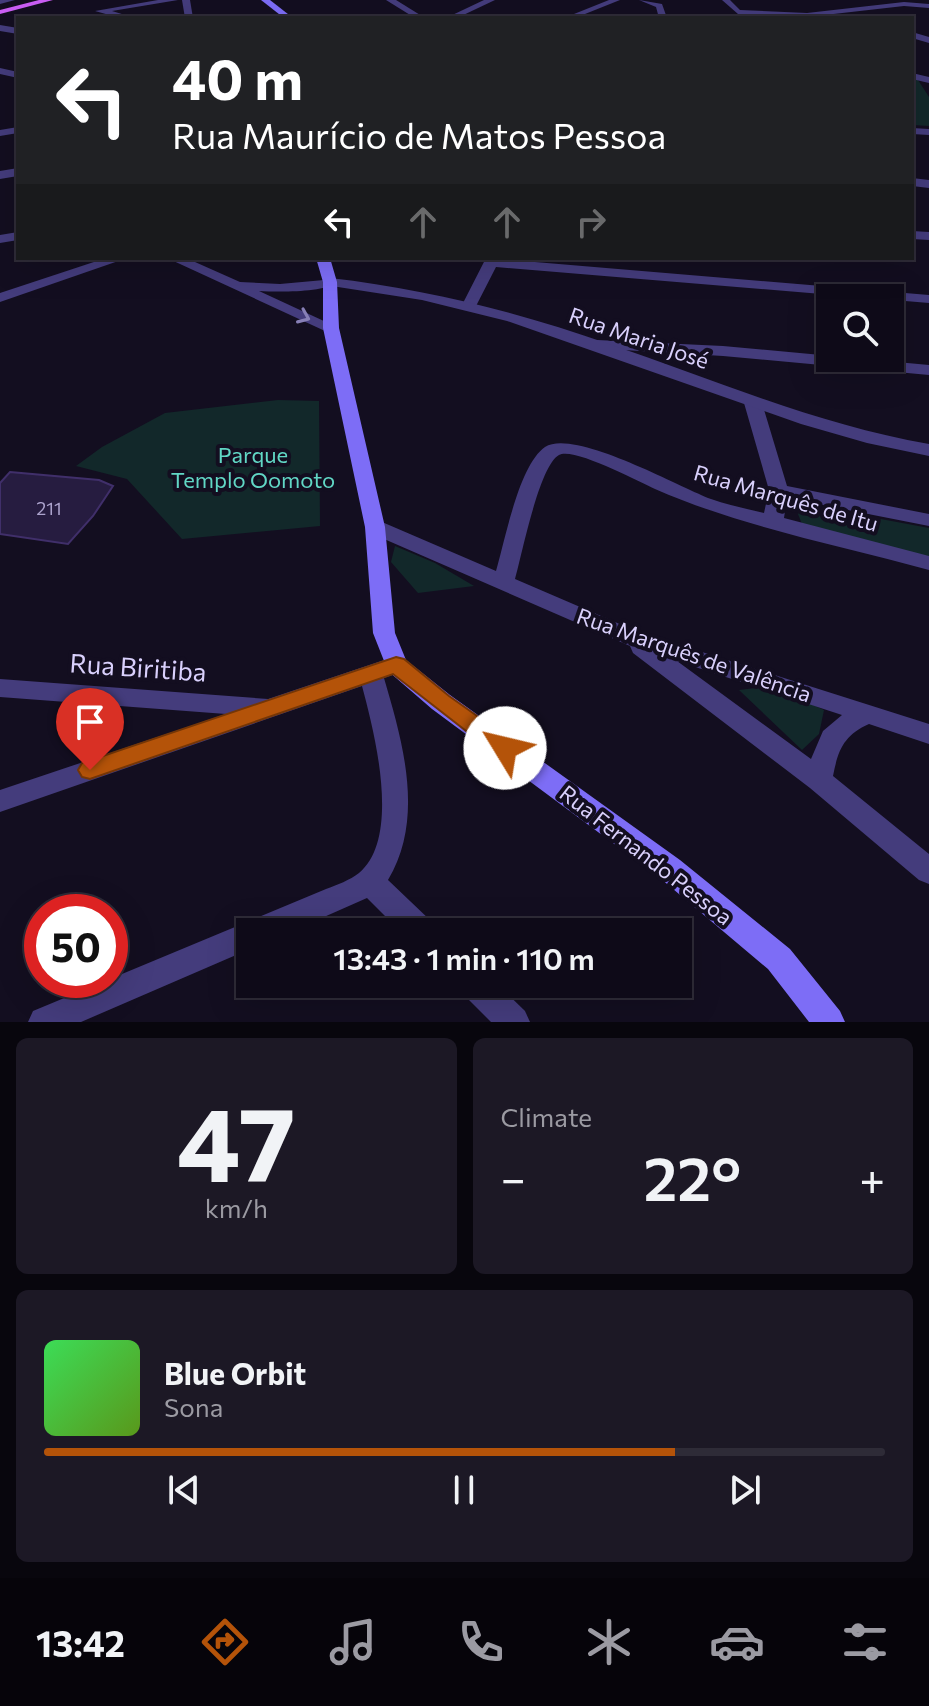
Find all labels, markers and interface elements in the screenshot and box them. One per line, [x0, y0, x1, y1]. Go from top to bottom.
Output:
text: 40 m [172, 43, 303, 112]
icon: left [40, 48, 144, 152]
text: Rua Maurício de Matos Pessoa [172, 112, 666, 156]
icon: left [317, 200, 361, 244]
icon: ahead [401, 200, 445, 244]
icon: ahead [485, 200, 529, 244]
icon: right [569, 200, 613, 244]
map controls [816, 284, 904, 372]
button: search [816, 284, 904, 372]
street label: Rua Maria José [566, 301, 713, 374]
one-way arrow [296, 307, 310, 323]
park label: Parque Templo Oomoto [171, 441, 335, 493]
street label: Rua Marquês de Itu [691, 458, 881, 537]
house number: 211 [36, 497, 62, 519]
street label: Rua Marquês de Valência [573, 602, 815, 707]
street label: Rua Biritiba [69, 646, 208, 687]
pin [56, 688, 124, 770]
icon: arrive [68, 700, 112, 744]
position arrow [463, 706, 547, 790]
street label: Rua Fernando Pessoa [555, 779, 738, 930]
speed limit sign: 50 [24, 894, 128, 998]
text: 13:43 · 1 min · 110 m [333, 939, 595, 976]
text: 47 [177, 1076, 296, 1203]
text: Climate [501, 1101, 592, 1132]
text: 22° [644, 1140, 741, 1213]
text: − [501, 1150, 526, 1204]
text: + [859, 1150, 885, 1204]
text: km/h [205, 1192, 268, 1223]
text: Blue Orbit [164, 1354, 306, 1391]
text: Sona [164, 1391, 223, 1422]
icon: previous [162, 1468, 206, 1512]
icon: pause [442, 1468, 486, 1512]
icon: next [723, 1468, 767, 1512]
icon: directions [197, 1614, 253, 1670]
icon: music [325, 1614, 381, 1670]
icon: phone [453, 1614, 509, 1670]
icon: climate [581, 1614, 637, 1670]
icon: car [709, 1614, 765, 1670]
icon: filters [837, 1614, 893, 1670]
text: 13:42 [36, 1620, 125, 1664]

